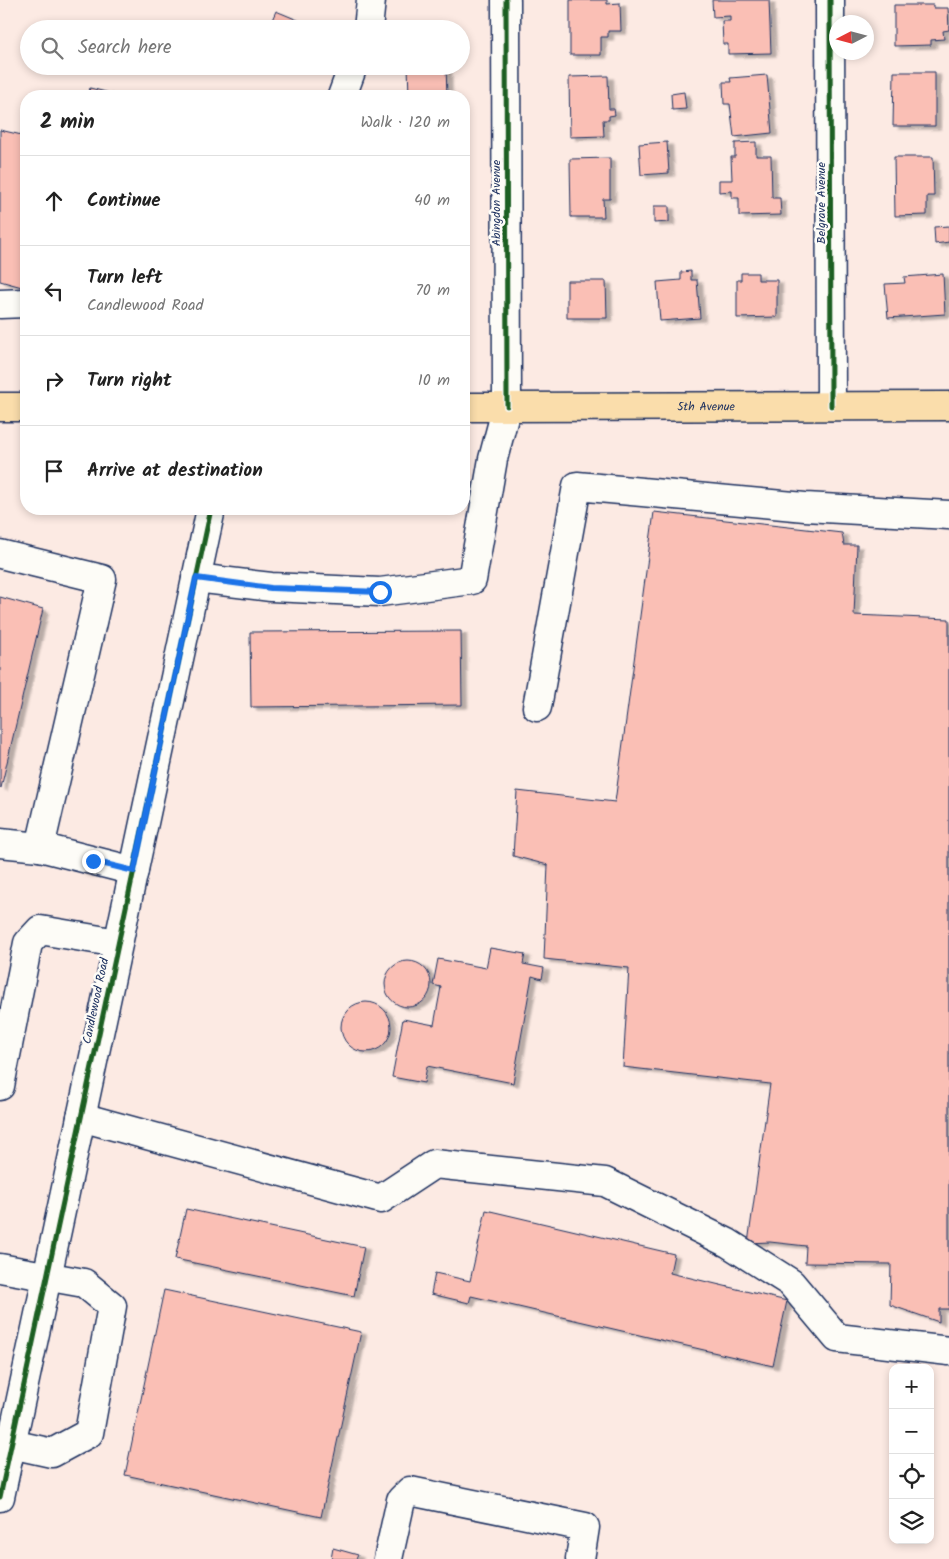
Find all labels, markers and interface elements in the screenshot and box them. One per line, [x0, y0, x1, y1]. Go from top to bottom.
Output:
north arrow [829, 15, 874, 60]
search box [20, 20, 470, 75]
text: Search here [78, 33, 172, 63]
icon: search [38, 34, 66, 62]
text: 2 min [40, 106, 95, 139]
text: Walk · 120 m [360, 110, 450, 135]
street label: Abingdon Avenue [487, 159, 506, 246]
street label: Belgrave Avenue [812, 161, 831, 244]
text: Continue [87, 186, 160, 216]
icon: ahead [40, 187, 68, 215]
text: 40 m [414, 188, 450, 213]
text: Turn left [87, 263, 162, 293]
icon: left [40, 277, 68, 305]
text: 70 m [415, 278, 450, 303]
text: Candlewood Road [87, 293, 203, 318]
text: Turn right [87, 366, 172, 396]
icon: right [40, 367, 68, 395]
text: 10 m [418, 368, 450, 393]
street label: 5th Avenue [677, 397, 735, 416]
text: Arrive at destination [87, 456, 263, 486]
icon: arrive [40, 457, 68, 485]
route start [369, 581, 392, 604]
route end [82, 850, 105, 873]
street label: Candlewood Road [78, 955, 115, 1046]
map controls [889, 1364, 934, 1544]
button: + [889, 1364, 934, 1409]
button: − [889, 1409, 934, 1454]
button: locate [889, 1454, 934, 1499]
button: layers [889, 1499, 934, 1544]

